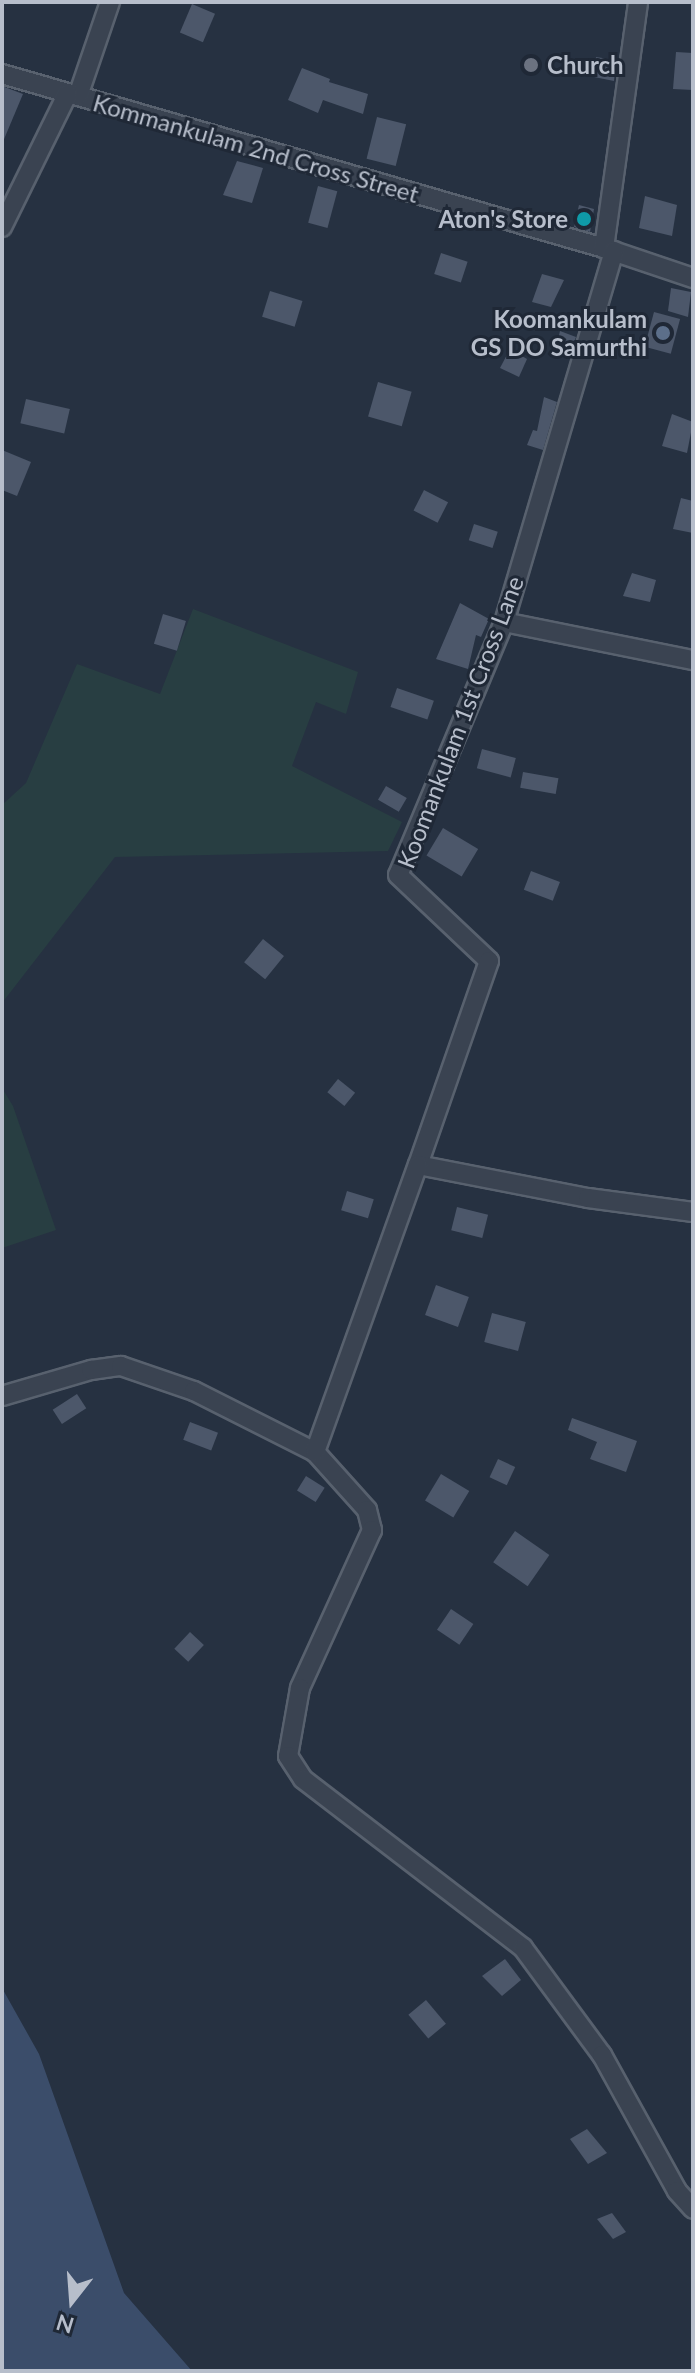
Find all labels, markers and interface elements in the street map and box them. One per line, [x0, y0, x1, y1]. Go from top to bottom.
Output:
place label: Church [547, 51, 624, 79]
marker: Church [522, 56, 540, 74]
street label: Kommankulam 2nd Cross Street [90, 88, 422, 208]
place label: Aton's Store [438, 205, 568, 233]
marker: Aton's Store [575, 210, 593, 228]
place label: Koomankulam GS DO Samurthi [471, 305, 647, 361]
marker: Koomankulam GS DO Samurthi [654, 324, 672, 342]
street label: Koomankulam 1st Cross Lane [391, 572, 529, 872]
north arrow [32, 2261, 112, 2341]
text: N [53, 2309, 77, 2340]

